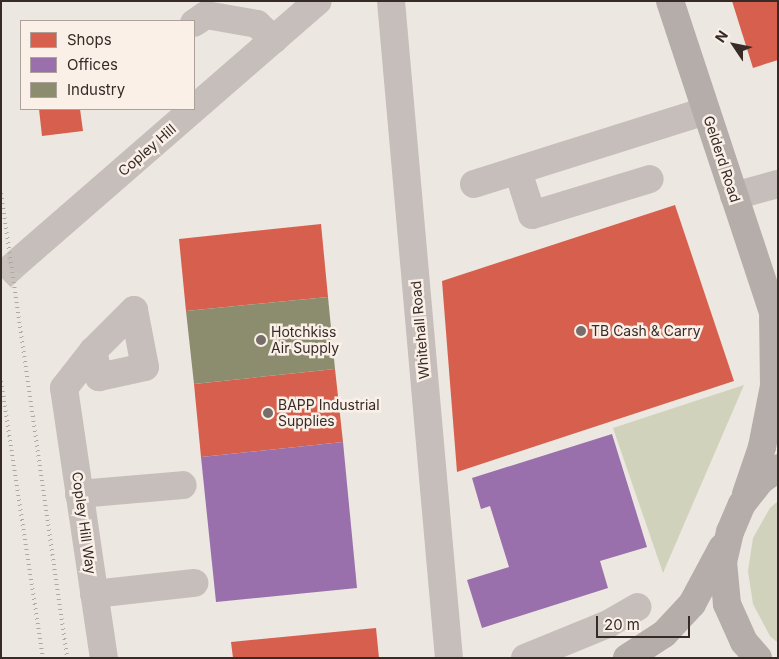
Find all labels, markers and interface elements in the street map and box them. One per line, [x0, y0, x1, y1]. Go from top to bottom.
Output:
legend [20, 20, 195, 110]
north arrow [709, 20, 759, 70]
text: N [711, 27, 731, 46]
text: Shops [67, 30, 112, 49]
text: Offices [67, 55, 118, 74]
text: Industry [67, 80, 125, 99]
street label: Gelderd Road [700, 114, 744, 204]
street label: Copley Hill [115, 120, 179, 180]
street label: Whitehall Road [407, 280, 433, 380]
place label: TB Cash & Carry [591, 323, 701, 339]
place label: Hotchkiss Air Supply [271, 324, 339, 357]
marker: TB Cash & Carry [575, 325, 587, 337]
marker: Hotchkiss Air Supply [255, 334, 267, 346]
place label: BAPP Industrial Supplies [278, 397, 380, 430]
marker: BAPP Industrial Supplies [262, 407, 274, 419]
street label: Copley Hill Way [68, 471, 100, 575]
scale bar [599, 606, 693, 638]
text: 20 m [604, 615, 640, 634]

